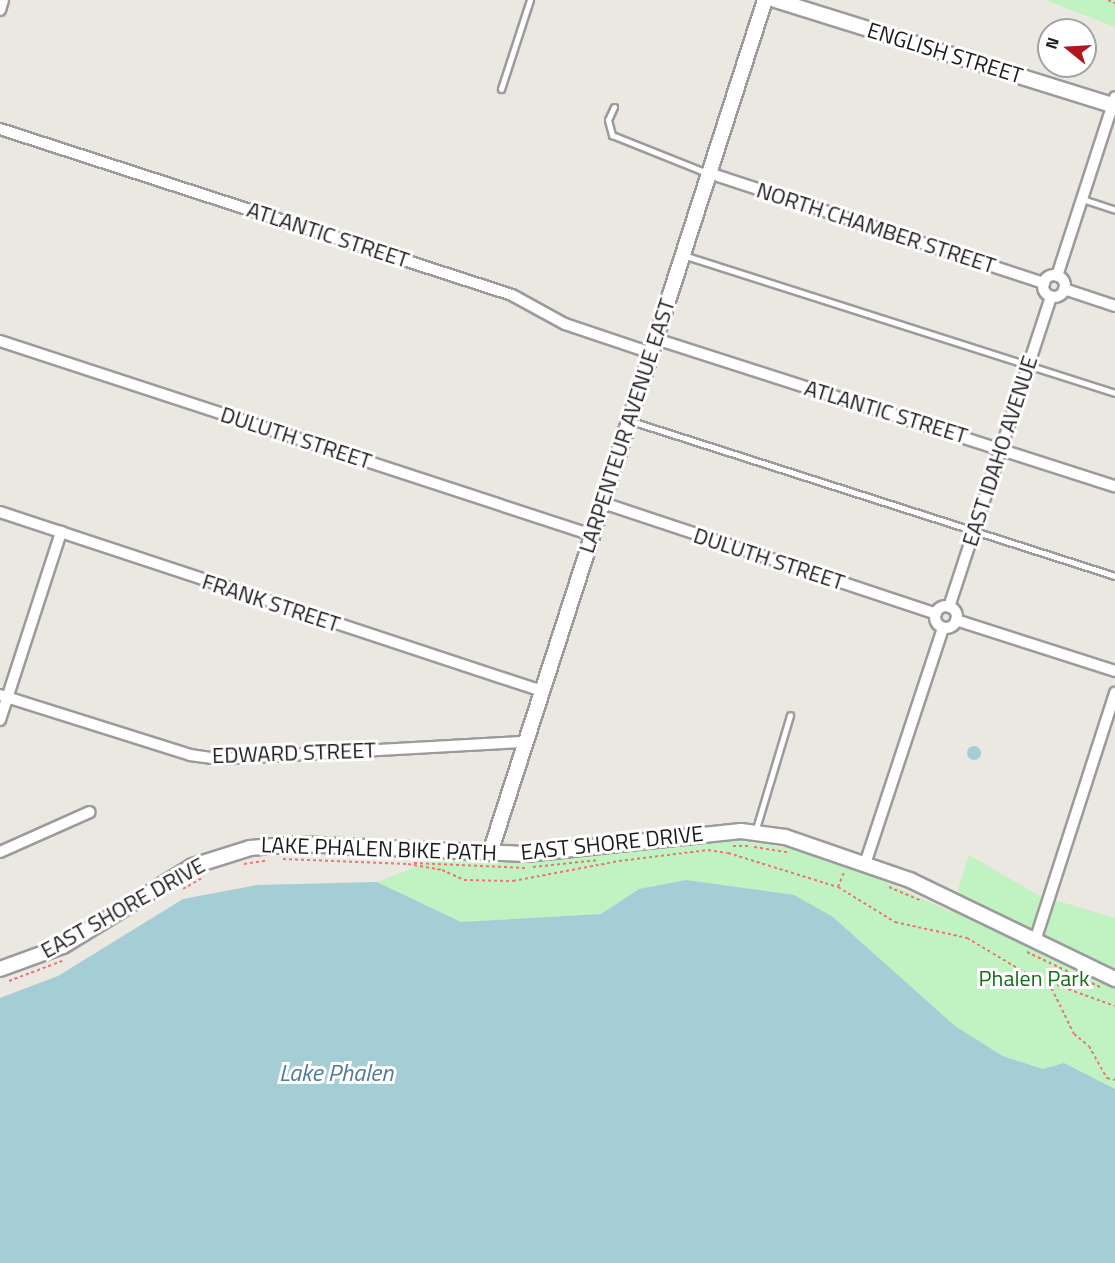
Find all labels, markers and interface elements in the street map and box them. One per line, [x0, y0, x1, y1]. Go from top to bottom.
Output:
street label: ENGLISH STREET [864, 17, 1026, 89]
north arrow [1037, 18, 1097, 78]
text: N [1039, 34, 1065, 52]
street label: NORTH CHAMBER STREET [753, 177, 999, 279]
street label: ATLANTIC STREET [244, 196, 412, 274]
street label: LARPENTEUR AVENUE EAST [573, 296, 681, 556]
street label: EAST IDAHO AVENUE [957, 352, 1043, 550]
street label: ATLANTIC STREET [801, 375, 971, 449]
street label: DULUTH STREET [217, 401, 375, 475]
street label: DULUTH STREET [690, 522, 848, 596]
street label: FRANK STREET [199, 568, 343, 638]
street label: EDWARD STREET [212, 737, 376, 769]
street label: EAST SHORE DRIVE [519, 820, 705, 866]
street label: LAKE PHALEN BIKE PATH [261, 832, 497, 866]
street label: EAST SHORE DRIVE [36, 852, 210, 964]
park label: Phalen Park [979, 966, 1089, 992]
water label: Lake Phalen [279, 1059, 393, 1087]

